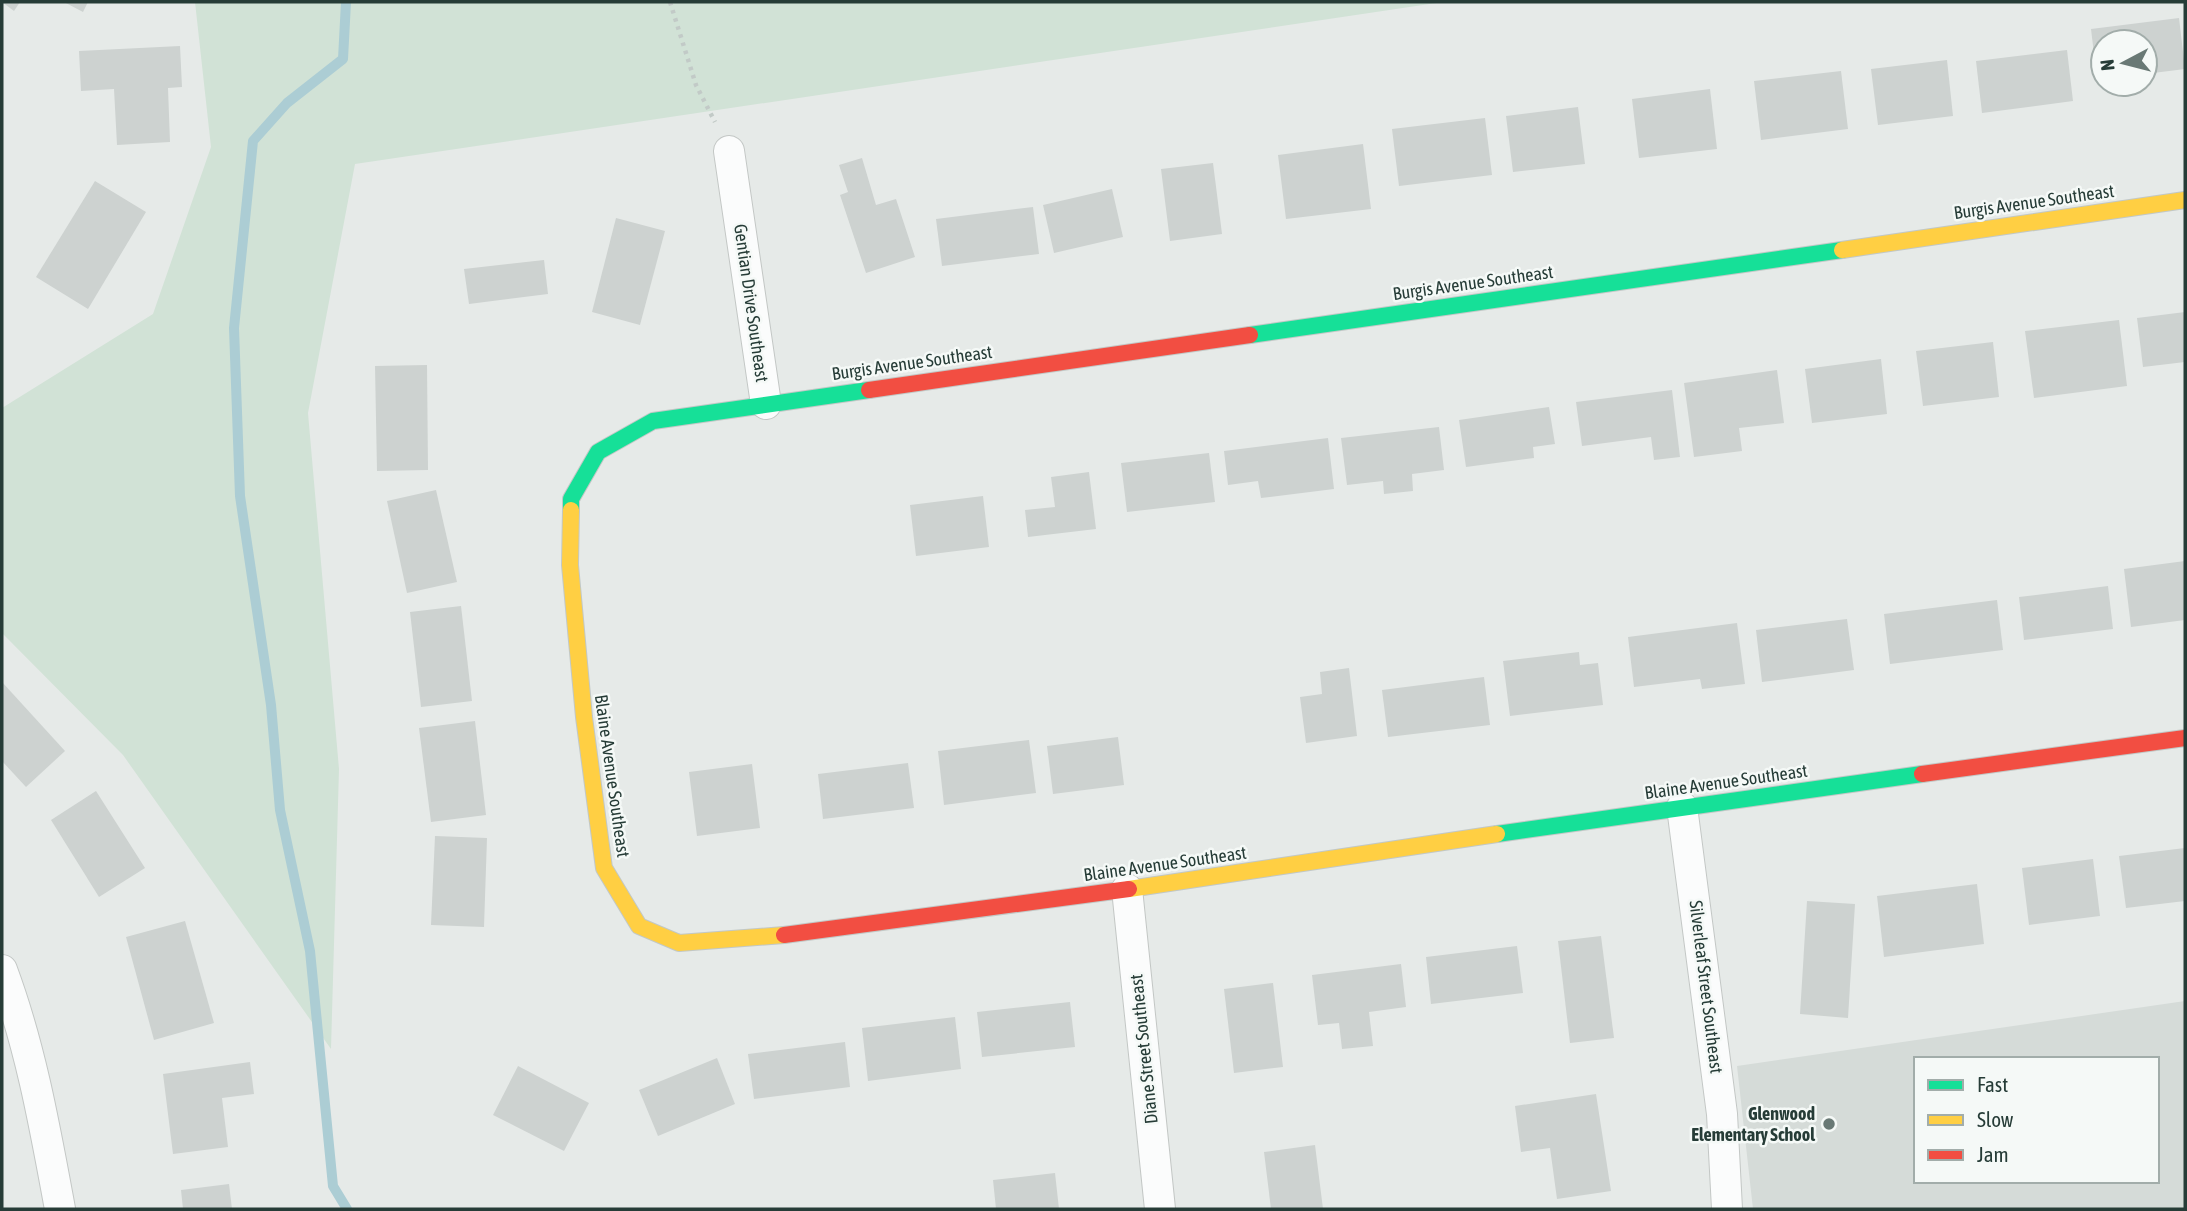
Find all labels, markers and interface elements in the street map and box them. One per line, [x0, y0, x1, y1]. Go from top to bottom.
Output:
north arrow [2089, 28, 2159, 98]
text: N [2096, 58, 2119, 72]
street label: Burgis Avenue Southeast [1952, 180, 2115, 223]
street label: Gentian Drive Southeast [730, 223, 773, 383]
street label: Burgis Avenue Southeast [1391, 261, 1554, 304]
street label: Burgis Avenue Southeast [830, 341, 993, 384]
street label: Blaine Avenue Southeast [591, 693, 634, 859]
street label: Blaine Avenue Southeast [1643, 760, 1809, 803]
street label: Blaine Avenue Southeast [1082, 842, 1248, 885]
street label: Silverleaf Street Southeast [1685, 899, 1728, 1075]
street label: Diane Street Southeast [1125, 973, 1162, 1125]
legend [1914, 1057, 2159, 1183]
text: Fast [1977, 1072, 2008, 1096]
place label: Glenwood Elementary School [1691, 1103, 1815, 1145]
text: Slow [1977, 1107, 2014, 1131]
marker: Glenwood Elementary School [1821, 1116, 1837, 1132]
text: Jam [1977, 1142, 2009, 1166]

